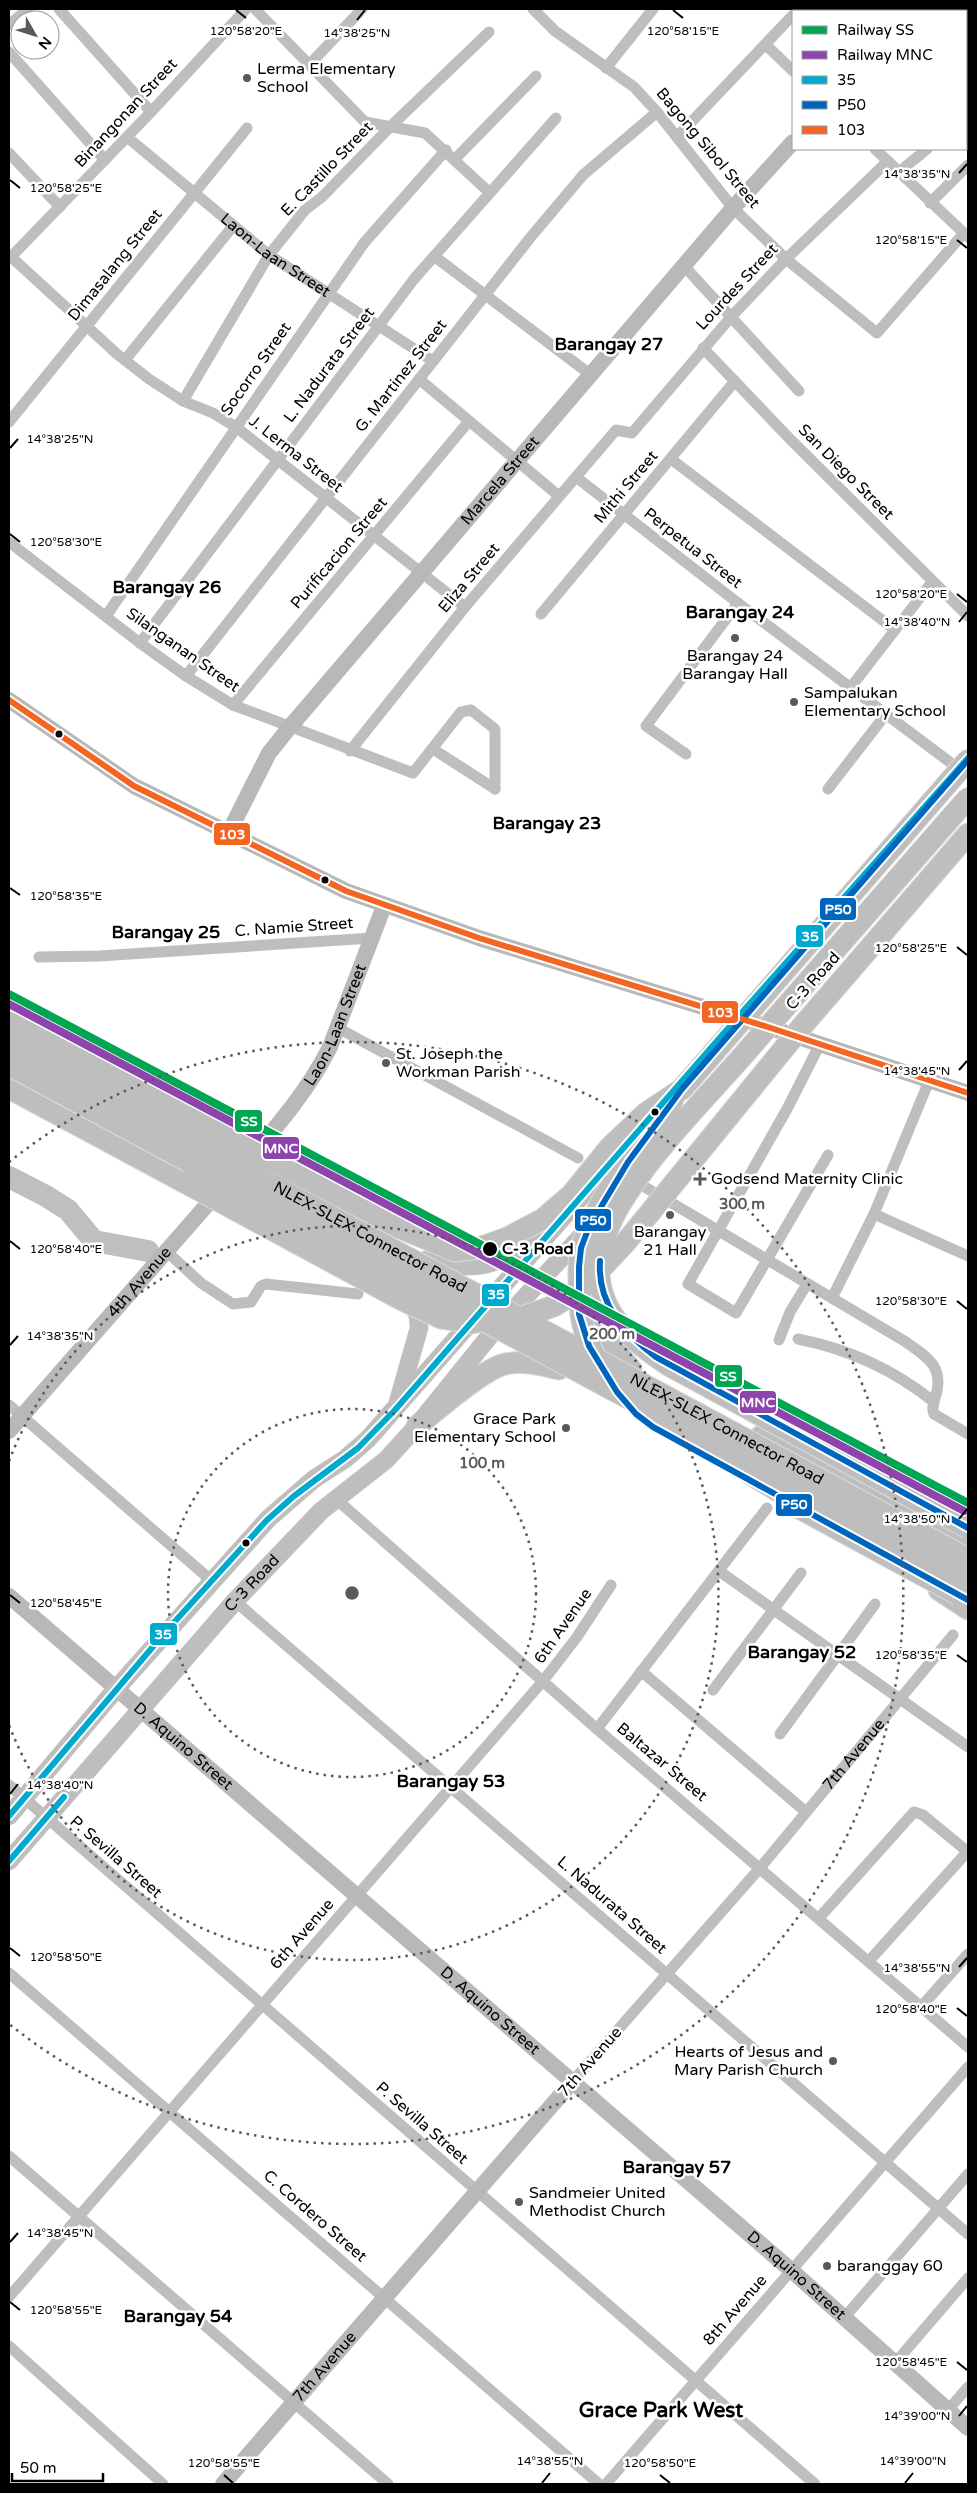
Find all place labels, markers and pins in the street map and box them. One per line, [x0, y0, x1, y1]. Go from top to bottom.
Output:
place label: Lerma Elementary School [257, 59, 396, 97]
marker: Lerma Elementary School [241, 72, 253, 84]
marker: Barangay 24 Barangay Hall [729, 632, 741, 644]
place label: Barangay 24 Barangay Hall [682, 646, 788, 684]
place label: Sampalukan Elementary School [804, 683, 946, 721]
marker: Sampalukan Elementary School [788, 696, 800, 708]
unlabelled marker [54, 729, 64, 739]
unlabelled marker [320, 875, 330, 885]
place label: St. Joseph the Workman Parish [396, 1044, 520, 1082]
marker: St. Joseph the Workman Parish [380, 1057, 392, 1069]
unlabelled marker [650, 1107, 660, 1117]
place label: Godsend Maternity Clinic [711, 1169, 903, 1189]
marker: Godsend Maternity Clinic [693, 1172, 707, 1186]
marker: Barangay 21 Hall [664, 1209, 676, 1221]
place label: Barangay 21 Hall [634, 1222, 707, 1260]
place label: C-3 Road [502, 1239, 574, 1259]
marker: C-3 Road [481, 1240, 499, 1258]
place label: Grace Park Elementary School [414, 1409, 556, 1447]
marker: Grace Park Elementary School [560, 1422, 572, 1434]
unlabelled marker [241, 1538, 251, 1548]
centre of rings [343, 1584, 361, 1602]
place label: Hearts of Jesus and Mary Parish Church [674, 2042, 823, 2080]
marker: Hearts of Jesus and Mary Parish Church [827, 2055, 839, 2067]
place label: Sandmeier United Methodist Church [529, 2183, 666, 2221]
marker: Sandmeier United Methodist Church [513, 2196, 525, 2208]
place label: baranggay 60 [837, 2256, 943, 2276]
marker: baranggay 60 [821, 2260, 833, 2272]

